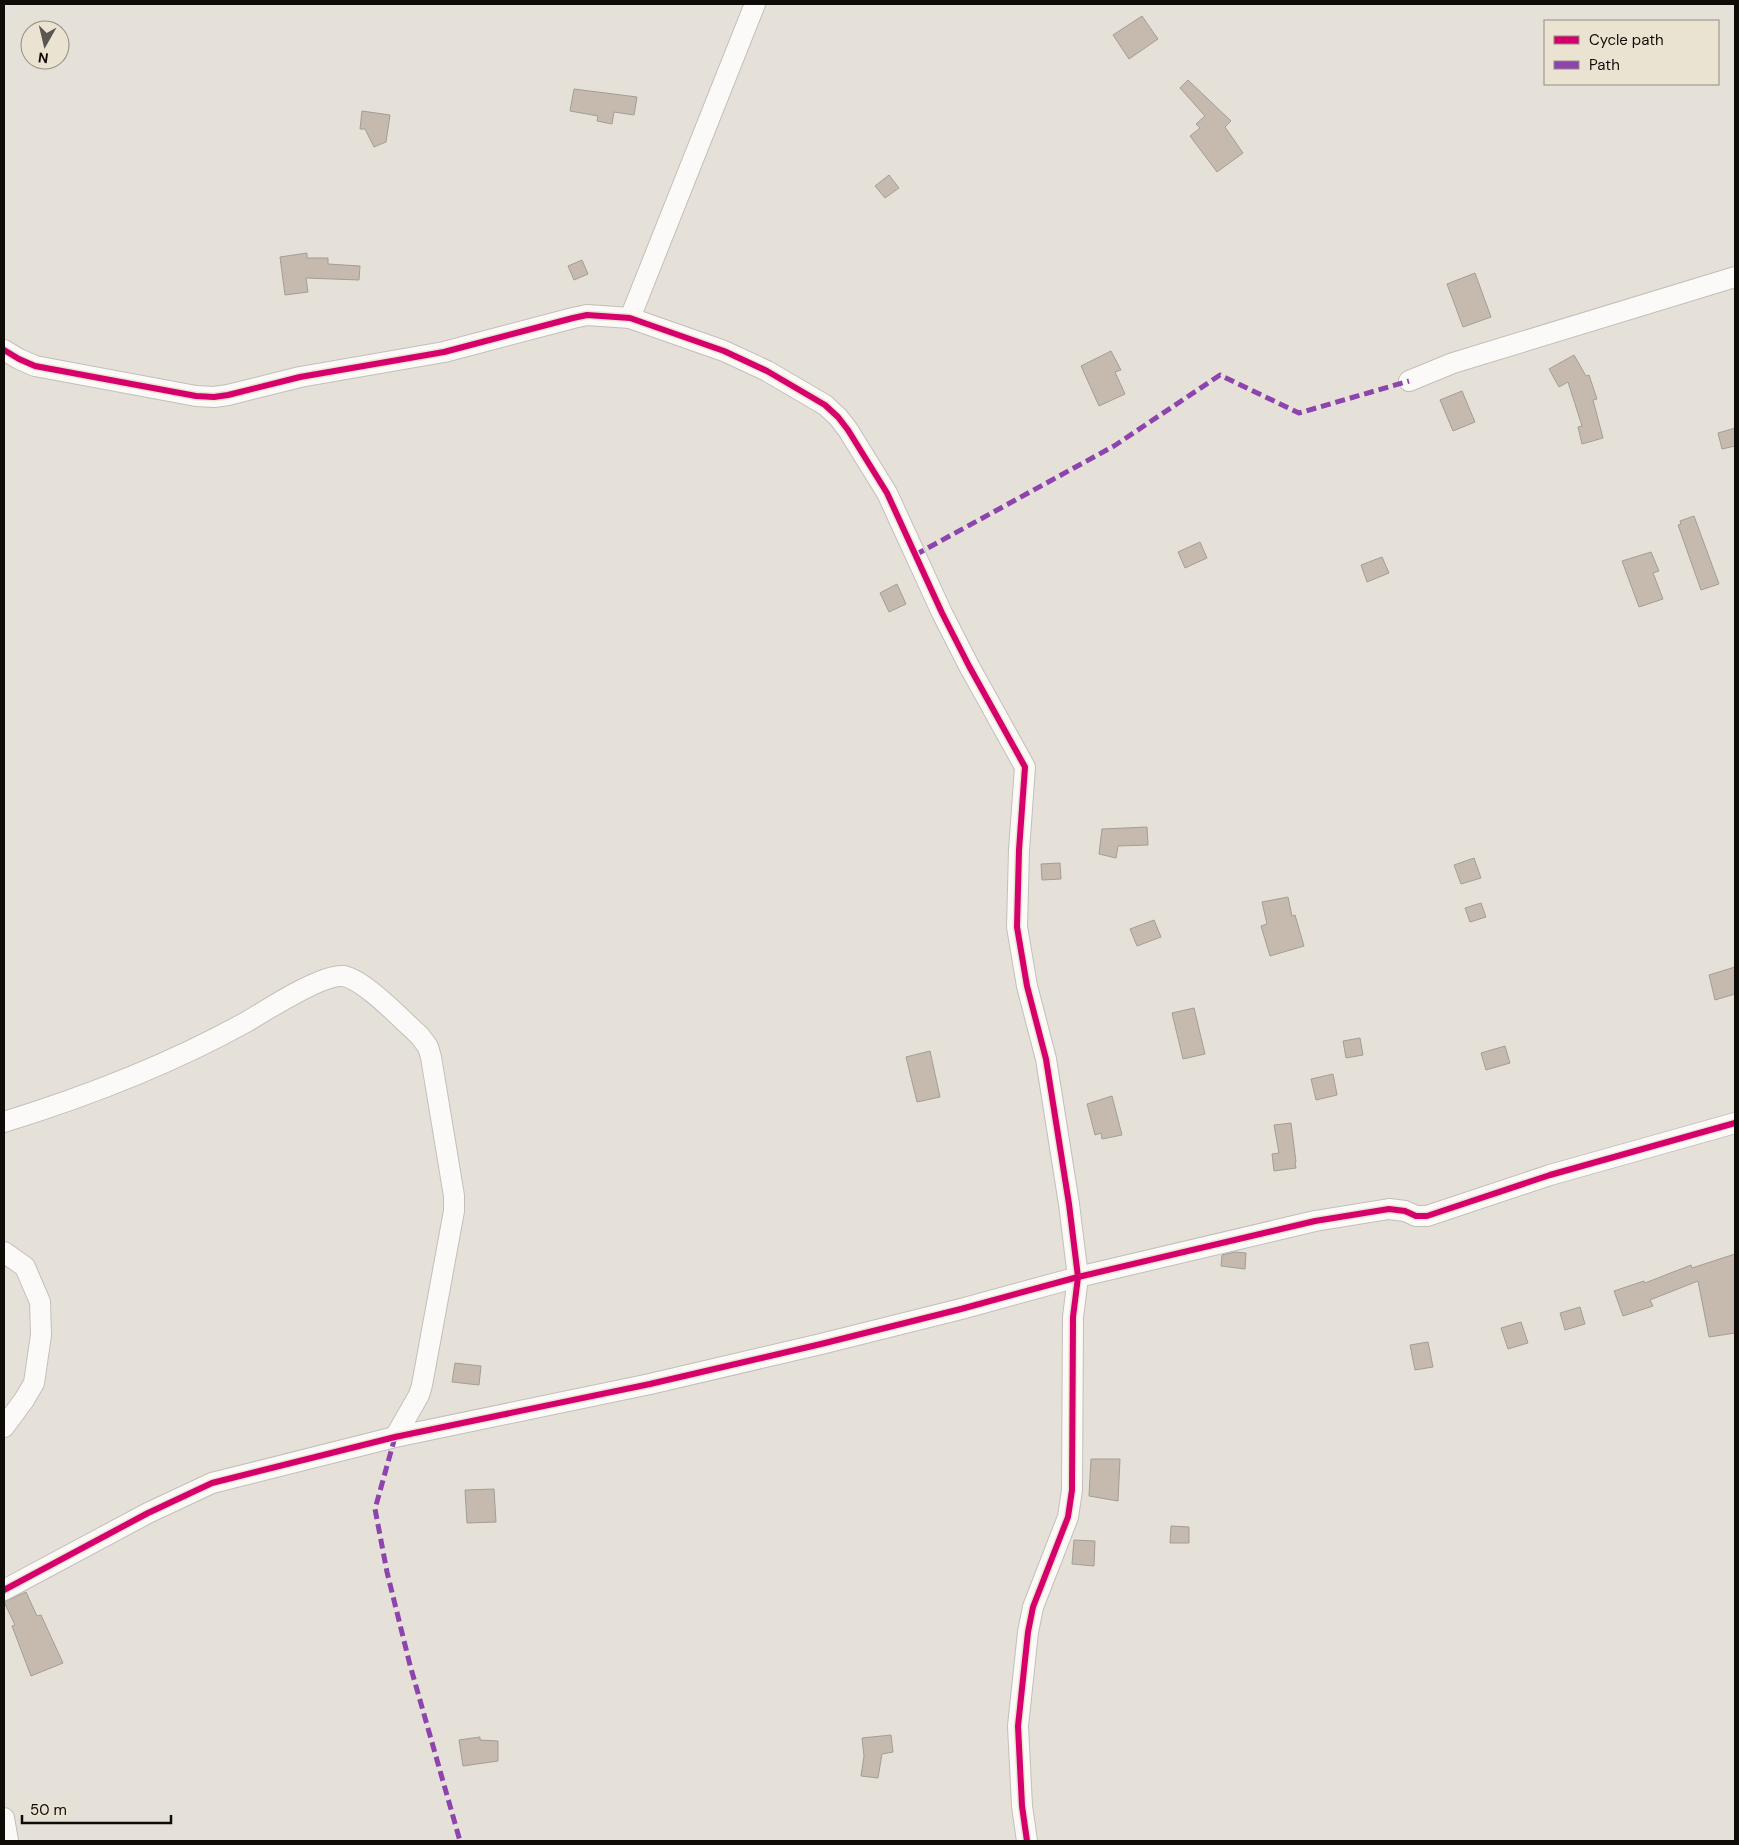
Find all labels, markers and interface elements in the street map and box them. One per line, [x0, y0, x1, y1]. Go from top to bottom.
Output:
north arrow [20, 20, 70, 70]
legend [1544, 20, 1719, 85]
text: Cycle path [1589, 30, 1664, 50]
text: N [37, 48, 50, 67]
text: Path [1589, 55, 1620, 75]
scale bar [22, 1792, 171, 1824]
text: 50 m [30, 1800, 67, 1820]

